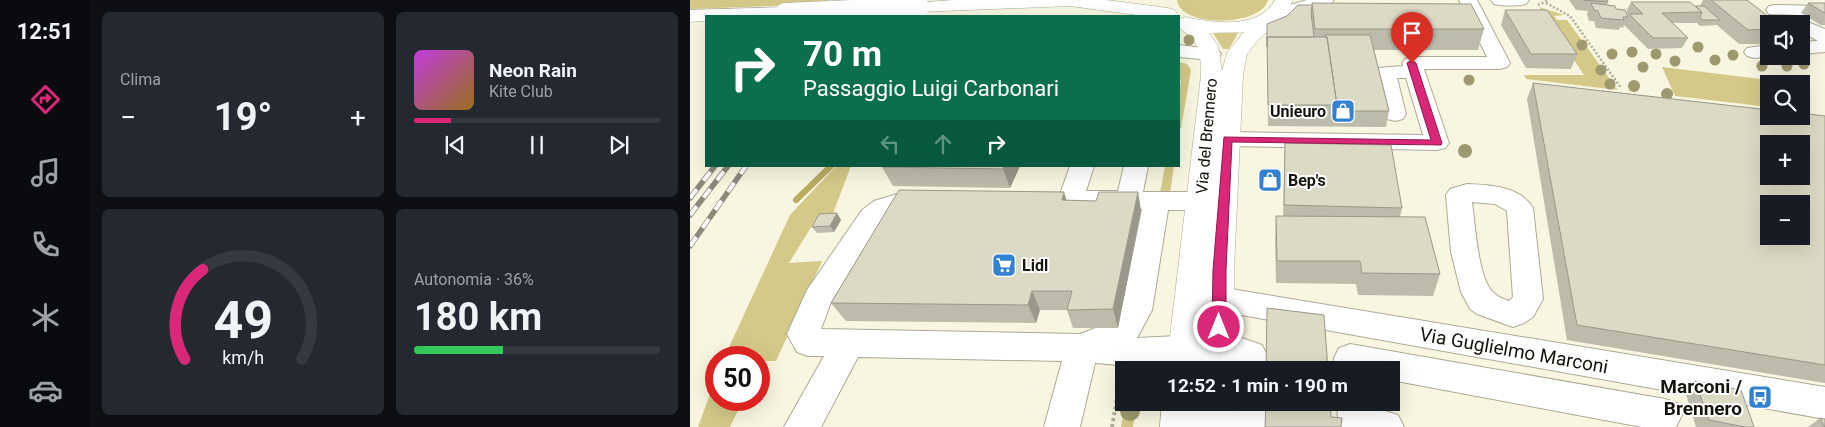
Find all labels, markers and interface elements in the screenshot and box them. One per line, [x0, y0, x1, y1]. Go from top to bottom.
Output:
pin [1391, 12, 1433, 63]
map controls [1760, 15, 1810, 245]
button: sound [1760, 15, 1810, 65]
text: 12:51 [17, 19, 73, 44]
icon: arrive [1398, 19, 1426, 47]
text: 70 m [803, 34, 882, 75]
icon: right [720, 35, 785, 100]
text: Neon Rain [489, 59, 577, 82]
text: Clima [120, 70, 161, 89]
button: search [1760, 75, 1810, 125]
text: Passaggio Luigi Carbonari [803, 76, 1059, 101]
street label: Via del Brennero [1192, 77, 1221, 195]
icon: directions [28, 82, 63, 117]
text: Kite Club [489, 82, 553, 101]
text: 19° [214, 95, 272, 139]
shop icon: Unieuro [1330, 98, 1356, 124]
text: − [120, 101, 136, 134]
text: + [350, 101, 366, 134]
place label: Unieuro [1270, 102, 1326, 121]
icon: left [876, 130, 904, 158]
icon: ahead [929, 130, 957, 158]
icon: right [982, 130, 1010, 158]
icon: previous [441, 131, 469, 159]
icon: pause [523, 131, 551, 159]
icon: next [605, 131, 633, 159]
button: + [1760, 135, 1810, 185]
icon: music [28, 155, 63, 190]
shop icon: Bep's [1257, 167, 1283, 193]
place label: Bep's [1288, 171, 1326, 190]
button: − [1760, 195, 1810, 245]
icon: phone [28, 227, 63, 262]
supermarket icon: Lidl [991, 252, 1017, 278]
place label: Lidl [1022, 256, 1048, 275]
text: Autonomia · 36% [414, 270, 534, 289]
text: 49 [213, 290, 273, 351]
text: 180 km [414, 295, 542, 339]
icon: climate [28, 300, 63, 335]
position arrow [1192, 300, 1244, 352]
street label: Via Guglielmo Marconi [1418, 323, 1610, 378]
speed limit sign: 50 [705, 346, 770, 411]
text: km/h [222, 347, 264, 368]
icon: car [28, 373, 63, 408]
text: 12:52 · 1 min · 190 m [1167, 374, 1348, 397]
place label: Marconi / Brennero [1660, 375, 1742, 420]
bus stop icon: Marconi / Brennero [1747, 384, 1773, 410]

